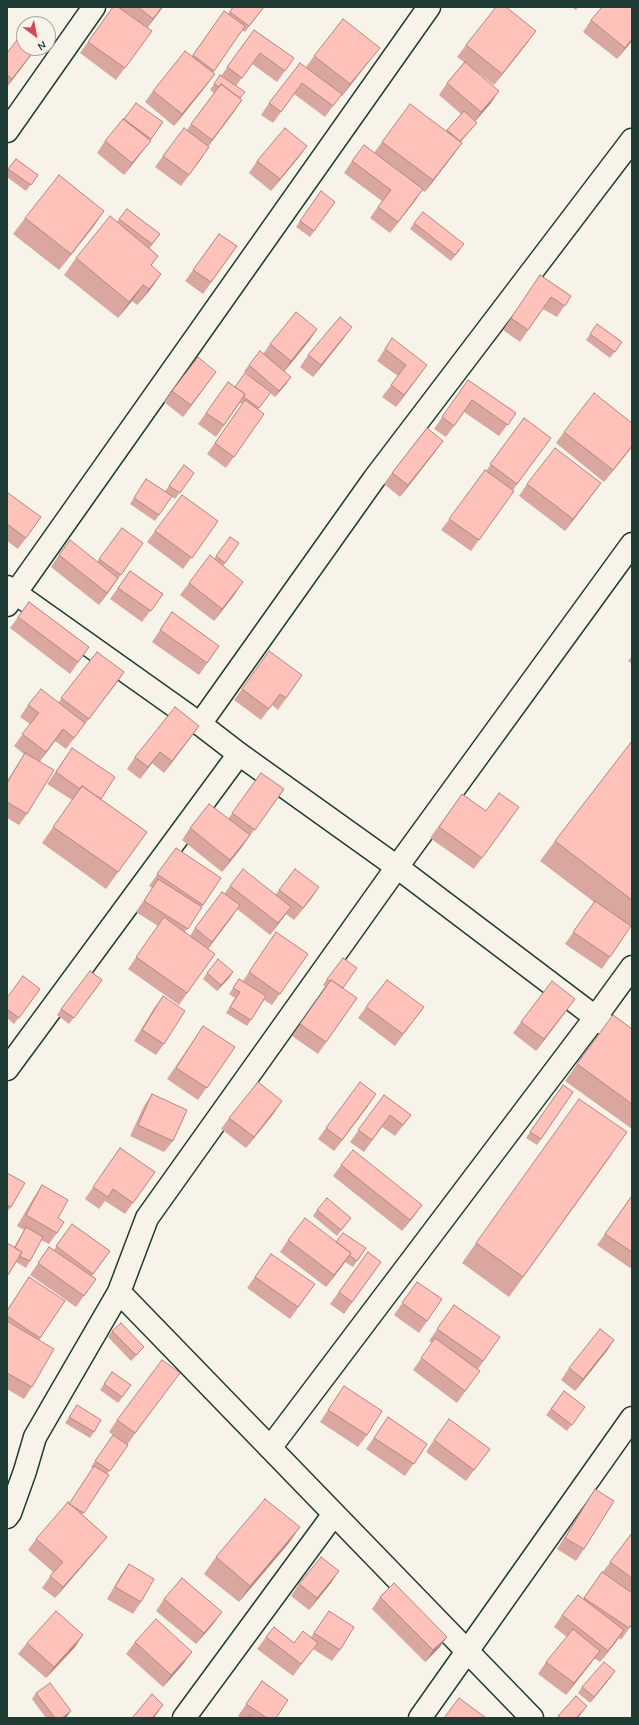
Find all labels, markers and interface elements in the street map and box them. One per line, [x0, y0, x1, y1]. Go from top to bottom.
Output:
north arrow [16, 16, 56, 56]
text: N [35, 37, 49, 53]

